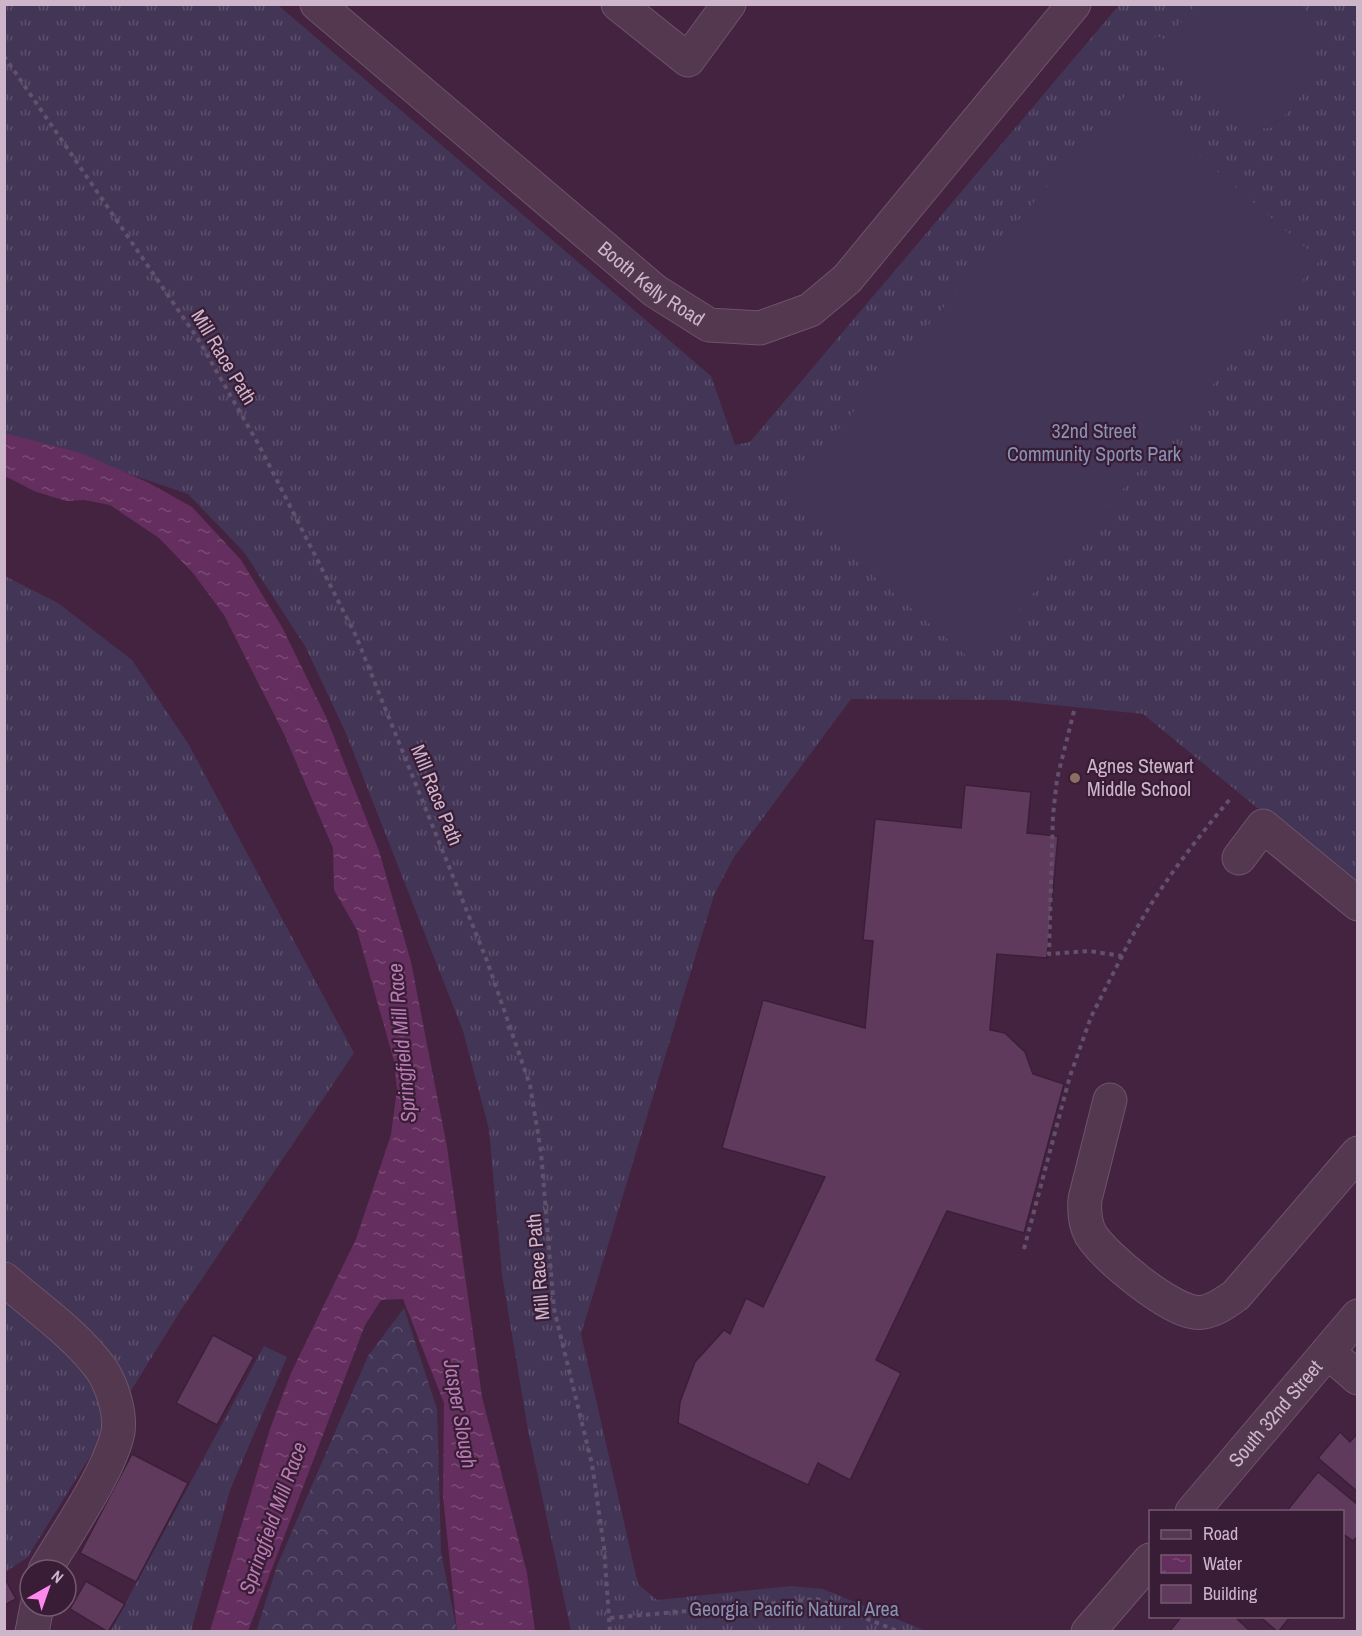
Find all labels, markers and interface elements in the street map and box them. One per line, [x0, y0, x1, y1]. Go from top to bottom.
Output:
street label: Booth Kelly Road [593, 234, 710, 332]
street label: Mill Race Path [185, 304, 263, 409]
park label: 32nd Street Community Sports Park [1007, 417, 1182, 467]
street label: Mill Race Path [405, 740, 470, 849]
place label: Agnes Stewart Middle School [1086, 752, 1194, 802]
marker: Agnes Stewart Middle School [1068, 771, 1082, 785]
water label: Springfield Mill Race [380, 962, 423, 1124]
street label: Mill Race Path [519, 1213, 556, 1321]
street label: South 32nd Street [1222, 1354, 1328, 1472]
water label: Jasper Slough [436, 1356, 484, 1471]
water label: Springfield Mill Race [232, 1438, 313, 1598]
legend [1149, 1510, 1344, 1618]
text: Road [1203, 1521, 1238, 1546]
text: Water [1203, 1551, 1242, 1576]
north arrow [18, 1558, 78, 1618]
text: N [47, 1565, 68, 1588]
text: Building [1203, 1581, 1258, 1606]
park label: Georgia Pacific Natural Area [689, 1595, 899, 1622]

